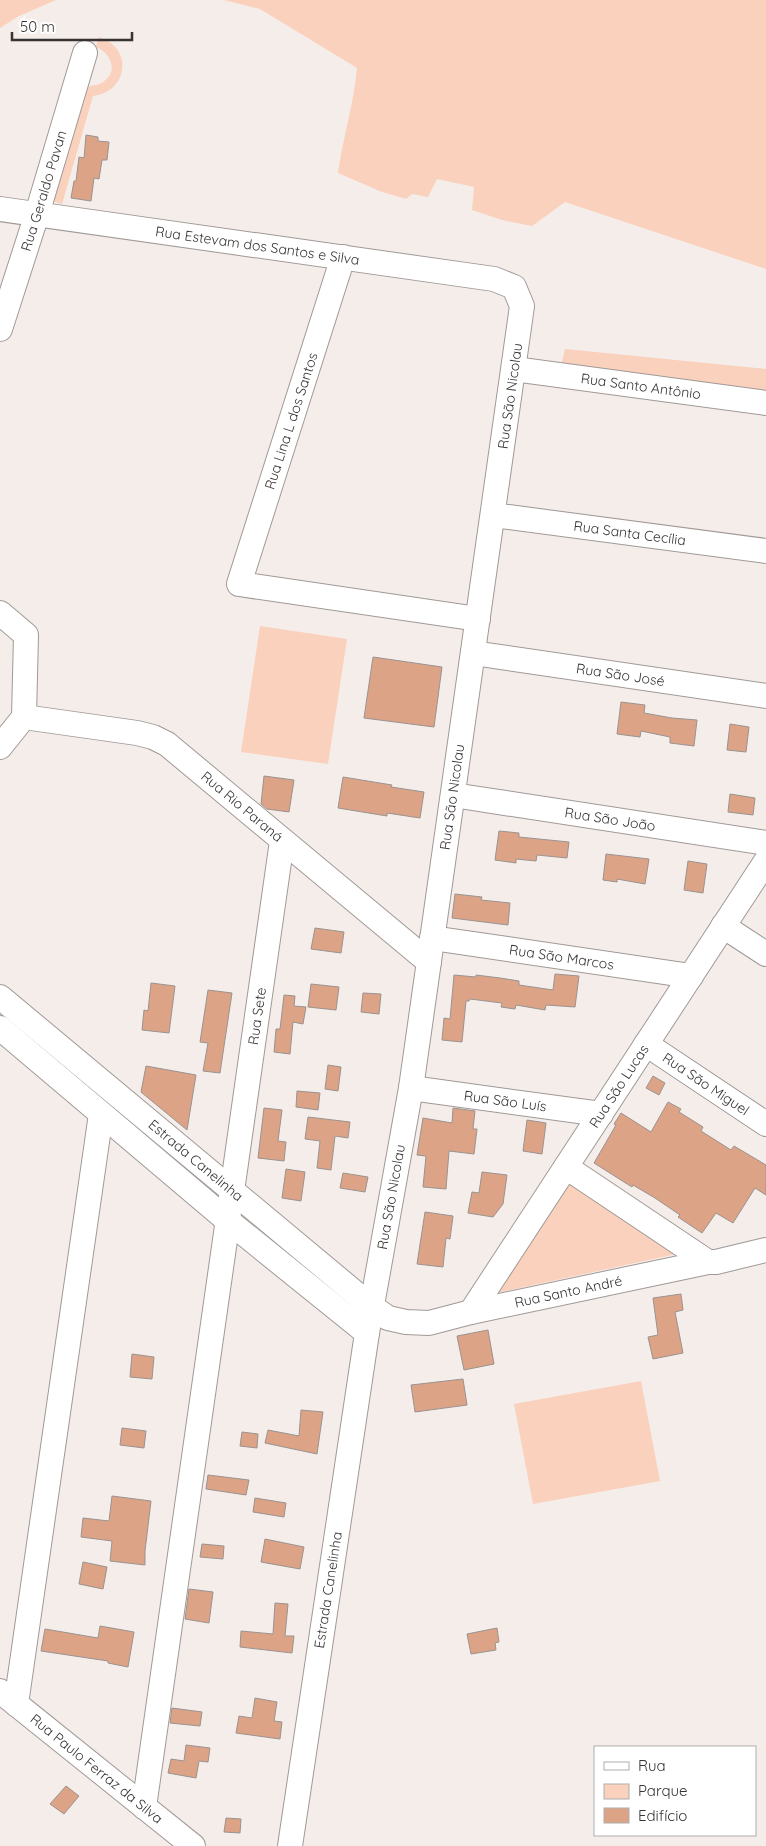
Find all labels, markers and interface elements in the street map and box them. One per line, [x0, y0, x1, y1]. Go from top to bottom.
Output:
scale bar [12, 10, 132, 42]
text: 50 m [20, 17, 55, 36]
street label: Rua Geraldo Pavan [17, 128, 70, 253]
street label: Rua Estevam dos Santos e Silva [154, 222, 361, 269]
street label: Rua São Nicolau [494, 342, 526, 450]
street label: Rua Lina L dos Santos [260, 350, 322, 492]
street label: Rua Santo Antônio [580, 369, 702, 403]
street label: Rua Santa Cecília [573, 517, 687, 549]
street label: Rua São José [575, 659, 666, 690]
street label: Rua São Nicolau [436, 743, 468, 851]
street label: Rua Rio Paraná [197, 767, 287, 846]
street label: Rua São João [564, 803, 657, 835]
street label: Rua São Marcos [508, 940, 615, 974]
street label: Rua Sete [244, 986, 270, 1046]
street label: Rua São Lucas [585, 1041, 653, 1131]
street label: Rua São Miguel [659, 1049, 753, 1119]
street label: Rua São Luís [463, 1086, 548, 1115]
street label: Estrada Canelinha [145, 1115, 247, 1205]
street label: Rua São Nicolau [373, 1143, 409, 1251]
street label: Rua Santo André [513, 1271, 624, 1312]
street label: Estrada Canelinha [310, 1530, 346, 1650]
street label: Rua Paulo Ferraz da Silva [27, 1710, 167, 1827]
legend [594, 1746, 756, 1836]
text: Rua [638, 1756, 666, 1775]
text: Parque [638, 1781, 688, 1800]
text: Edifício [638, 1806, 687, 1825]

